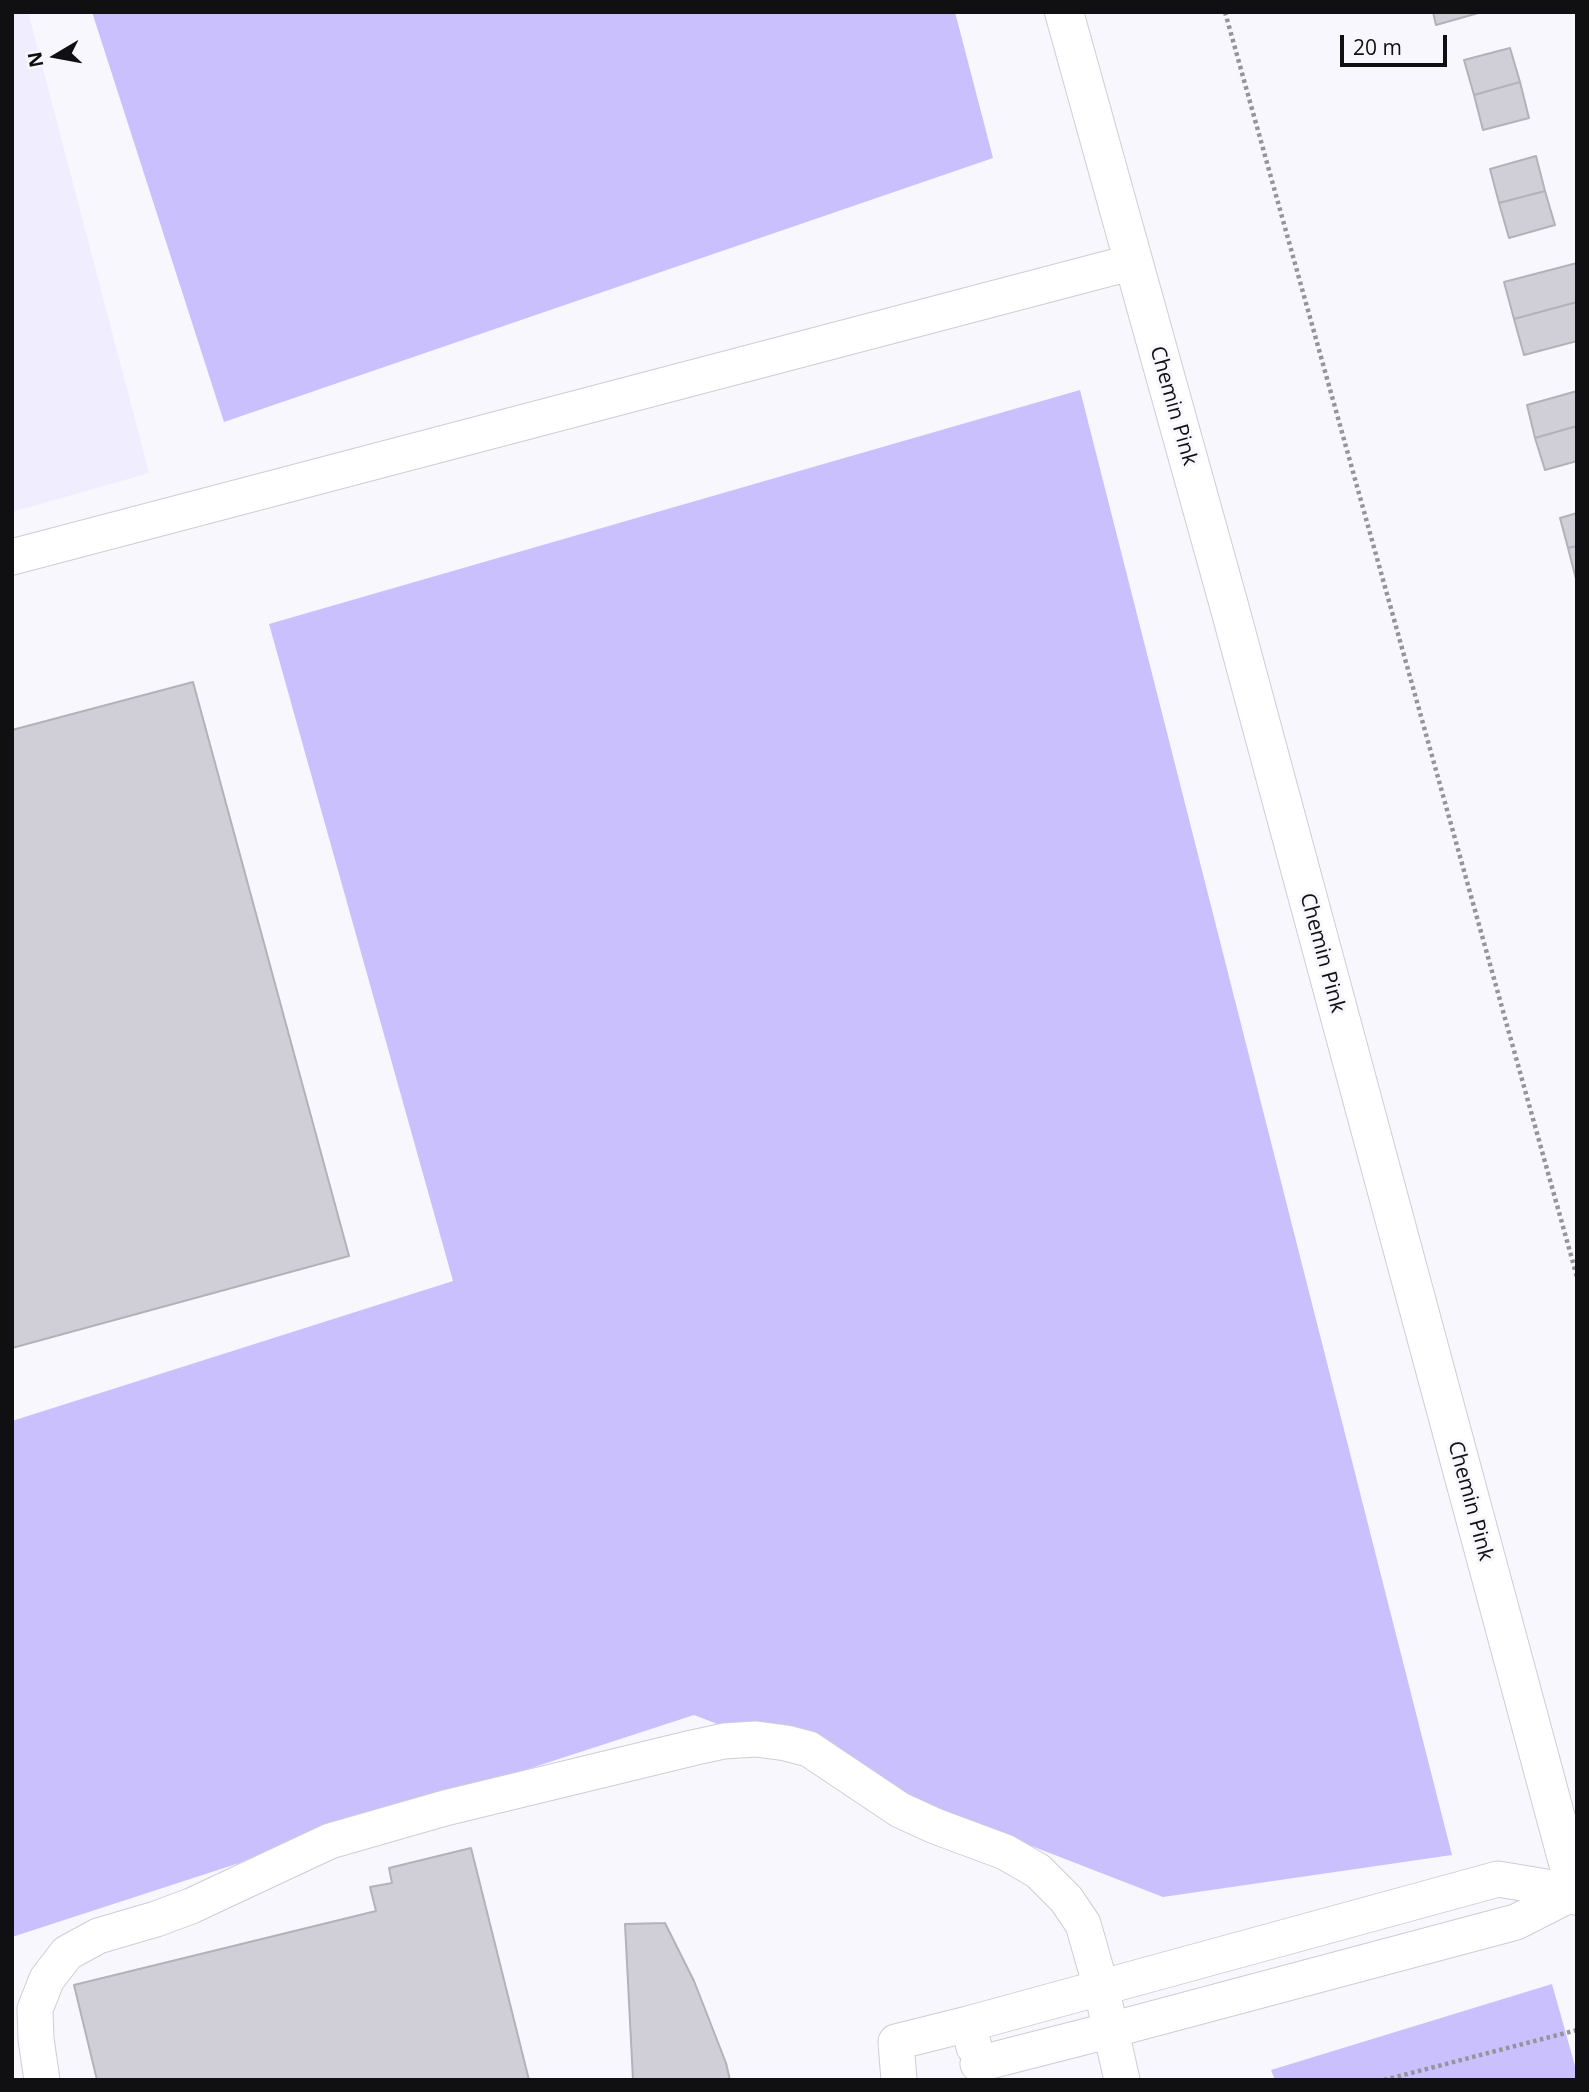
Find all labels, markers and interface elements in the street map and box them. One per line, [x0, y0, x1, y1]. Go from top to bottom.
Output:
north arrow [21, 21, 91, 91]
scale bar [1344, 21, 1451, 65]
text: 20 m [1353, 33, 1402, 61]
text: N [21, 50, 49, 70]
street label: Chemin Pink [1144, 343, 1202, 469]
street label: Chemin Pink [1294, 890, 1350, 1016]
street label: Chemin Pink [1442, 1438, 1498, 1564]

